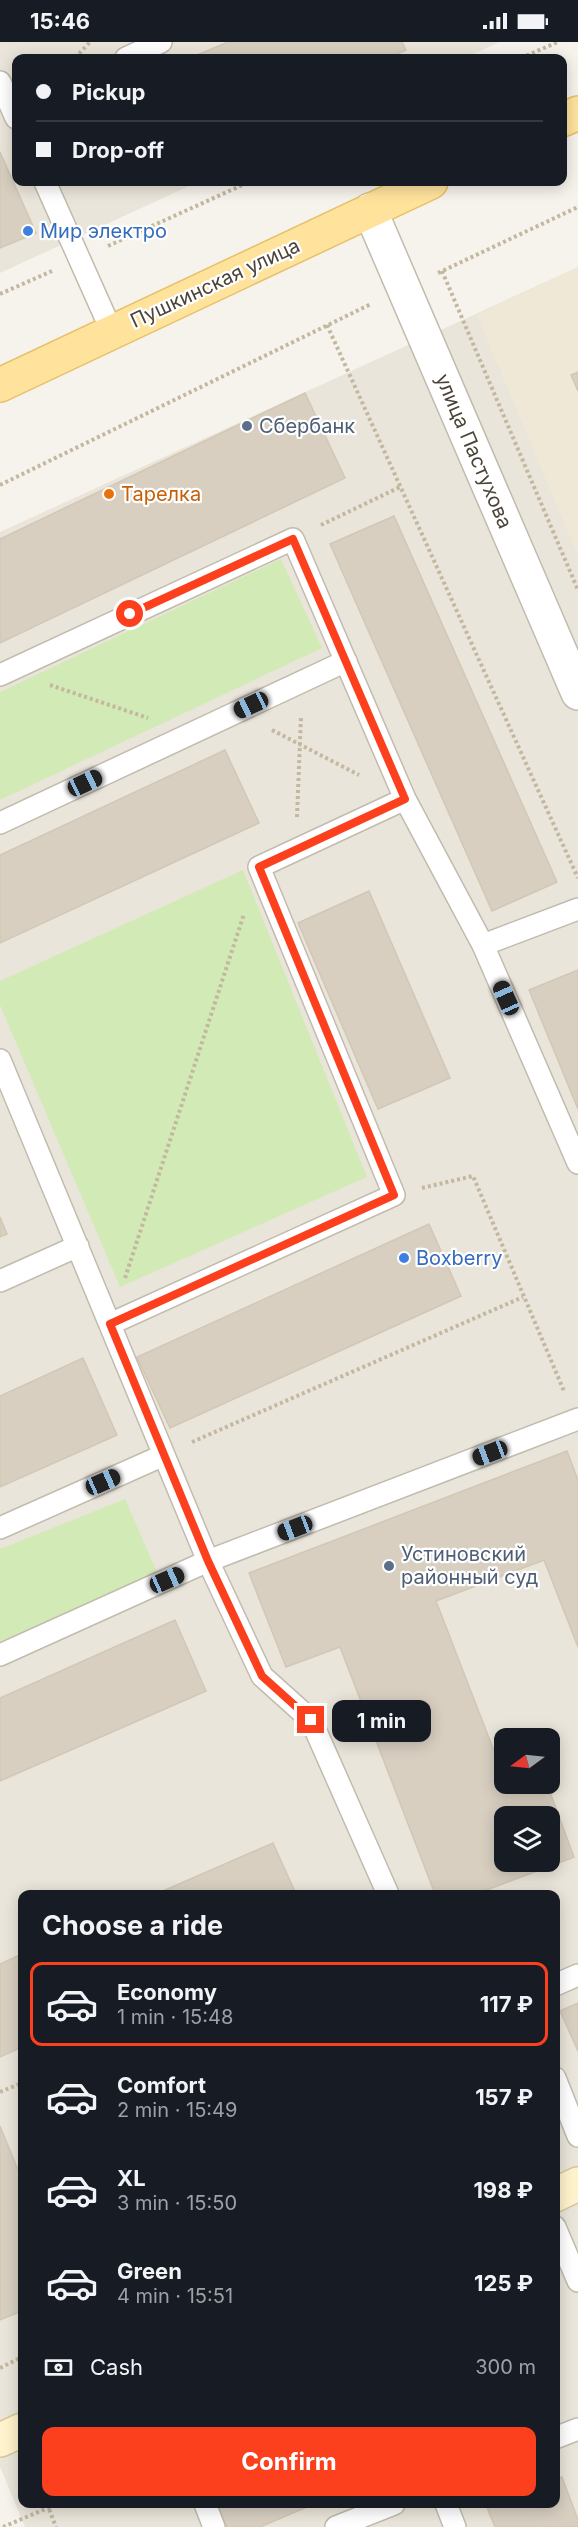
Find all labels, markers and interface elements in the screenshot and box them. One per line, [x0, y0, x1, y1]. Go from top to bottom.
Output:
text: 15:46 [30, 8, 90, 34]
text: Pickup [72, 79, 146, 105]
text: Drop-off [72, 137, 164, 163]
place label: Мир электро [40, 219, 167, 243]
marker: Мир электро [21, 224, 35, 238]
street label: Пушкинская улица [126, 233, 304, 333]
street label: улица Пастухова [431, 370, 517, 532]
place label: Сбербанк [259, 414, 355, 438]
marker: Сбербанк [240, 419, 254, 433]
place label: Тарелка [121, 482, 201, 506]
marker: Тарелка [102, 487, 116, 501]
route start [116, 600, 143, 627]
car [231, 689, 271, 721]
car [65, 767, 105, 799]
car [490, 978, 522, 1018]
place label: Boxberry [416, 1246, 502, 1270]
marker: Boxberry [397, 1251, 411, 1265]
car [470, 1438, 510, 1468]
car [83, 1466, 123, 1498]
car [275, 1513, 315, 1543]
place label: Устиновский районный суд [401, 1542, 538, 1589]
marker: Устиновский районный суд [382, 1559, 396, 1573]
car [147, 1564, 187, 1596]
callout: 1 min [332, 1699, 431, 1741]
route end [297, 1706, 324, 1733]
text: 1 min [357, 1709, 406, 1733]
north arrow [494, 1728, 560, 1794]
map controls [494, 1728, 560, 1872]
button: layers [494, 1806, 560, 1872]
text: Choose a ride [42, 1909, 223, 1942]
icon: car [45, 1977, 99, 2031]
text: Economy [117, 1979, 217, 2005]
text: 117 ₽ [480, 1991, 533, 2017]
text: 1 min · 15:48 [117, 2005, 233, 2029]
icon: car [45, 2070, 99, 2124]
text: Comfort [117, 2072, 206, 2098]
text: 157 ₽ [475, 2084, 533, 2110]
text: 2 min · 15:49 [117, 2098, 237, 2122]
icon: car [45, 2163, 99, 2217]
text: XL [117, 2165, 146, 2191]
text: 198 ₽ [473, 2177, 533, 2203]
text: 3 min · 15:50 [117, 2191, 237, 2215]
icon: car [45, 2256, 99, 2310]
text: Green [117, 2258, 182, 2284]
text: 125 ₽ [474, 2270, 533, 2296]
text: 4 min · 15:51 [117, 2284, 233, 2308]
icon: cash [42, 2351, 75, 2384]
text: Cash [90, 2354, 143, 2380]
text: 300 m [475, 2355, 536, 2379]
button: Confirm [42, 2427, 536, 2496]

